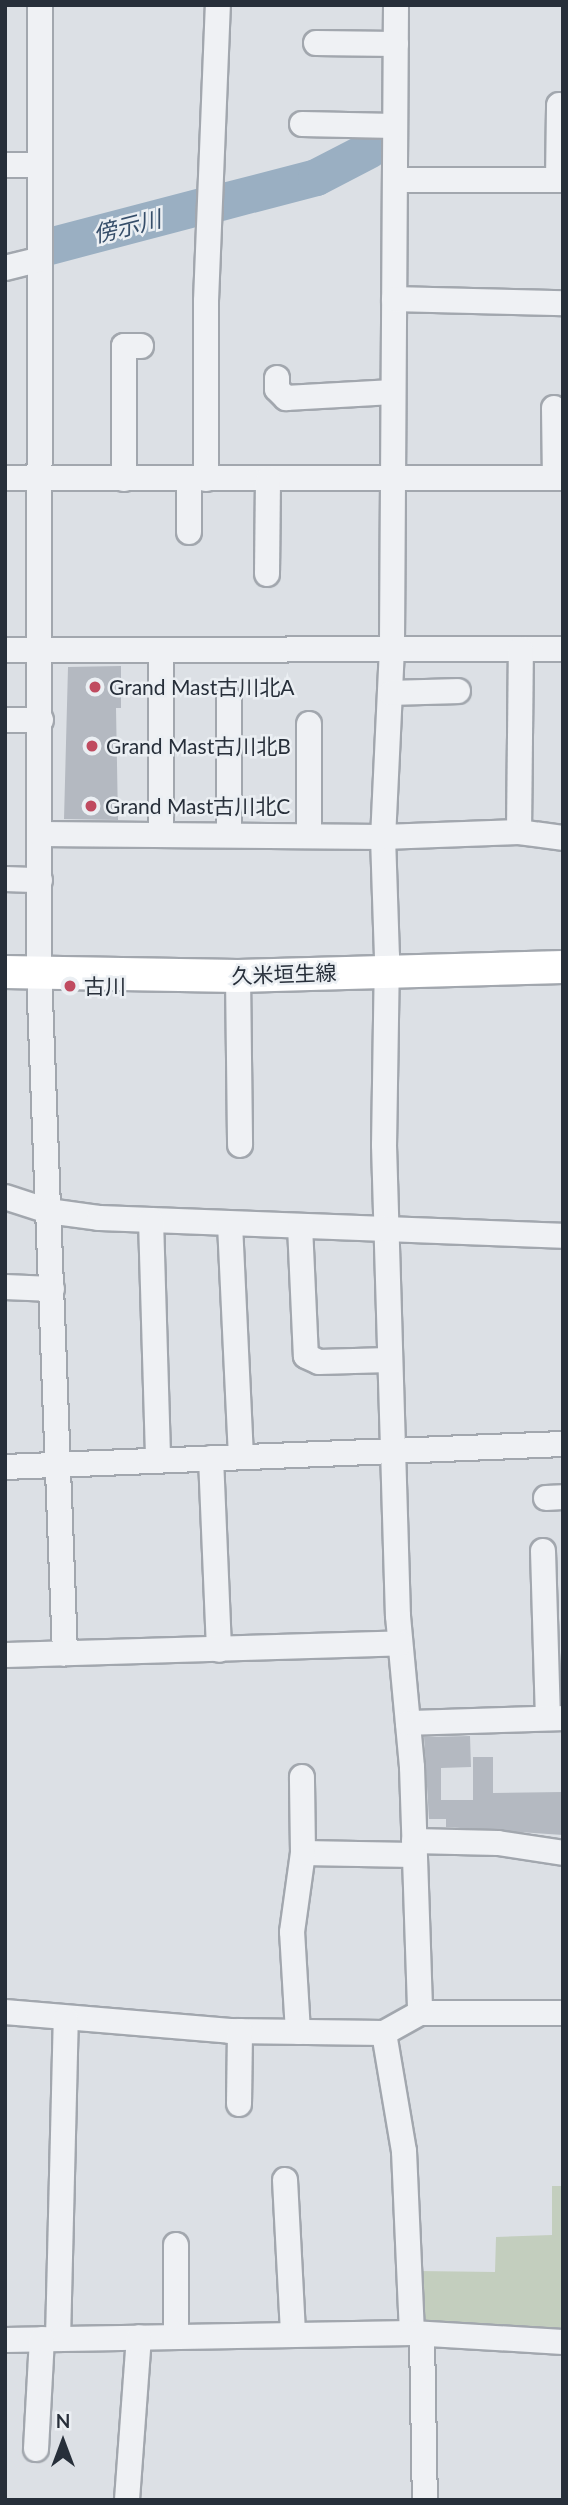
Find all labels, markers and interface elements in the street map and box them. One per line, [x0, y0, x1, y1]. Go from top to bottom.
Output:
water label: 傍示川 [90, 204, 164, 248]
place label: Grand Mast古川北A [109, 674, 294, 700]
marker: Grand Mast古川北A [87, 679, 103, 695]
place label: Grand Mast古川北B [106, 733, 291, 759]
marker: Grand Mast古川北B [84, 738, 100, 754]
place label: Grand Mast古川北C [105, 793, 290, 819]
marker: Grand Mast古川北C [83, 798, 99, 814]
street label: 久米垣生線 [231, 960, 337, 988]
place label: 古川 [84, 973, 126, 999]
marker: 古川 [62, 978, 78, 994]
north arrow [28, 2407, 98, 2477]
text: N [56, 2409, 70, 2432]

